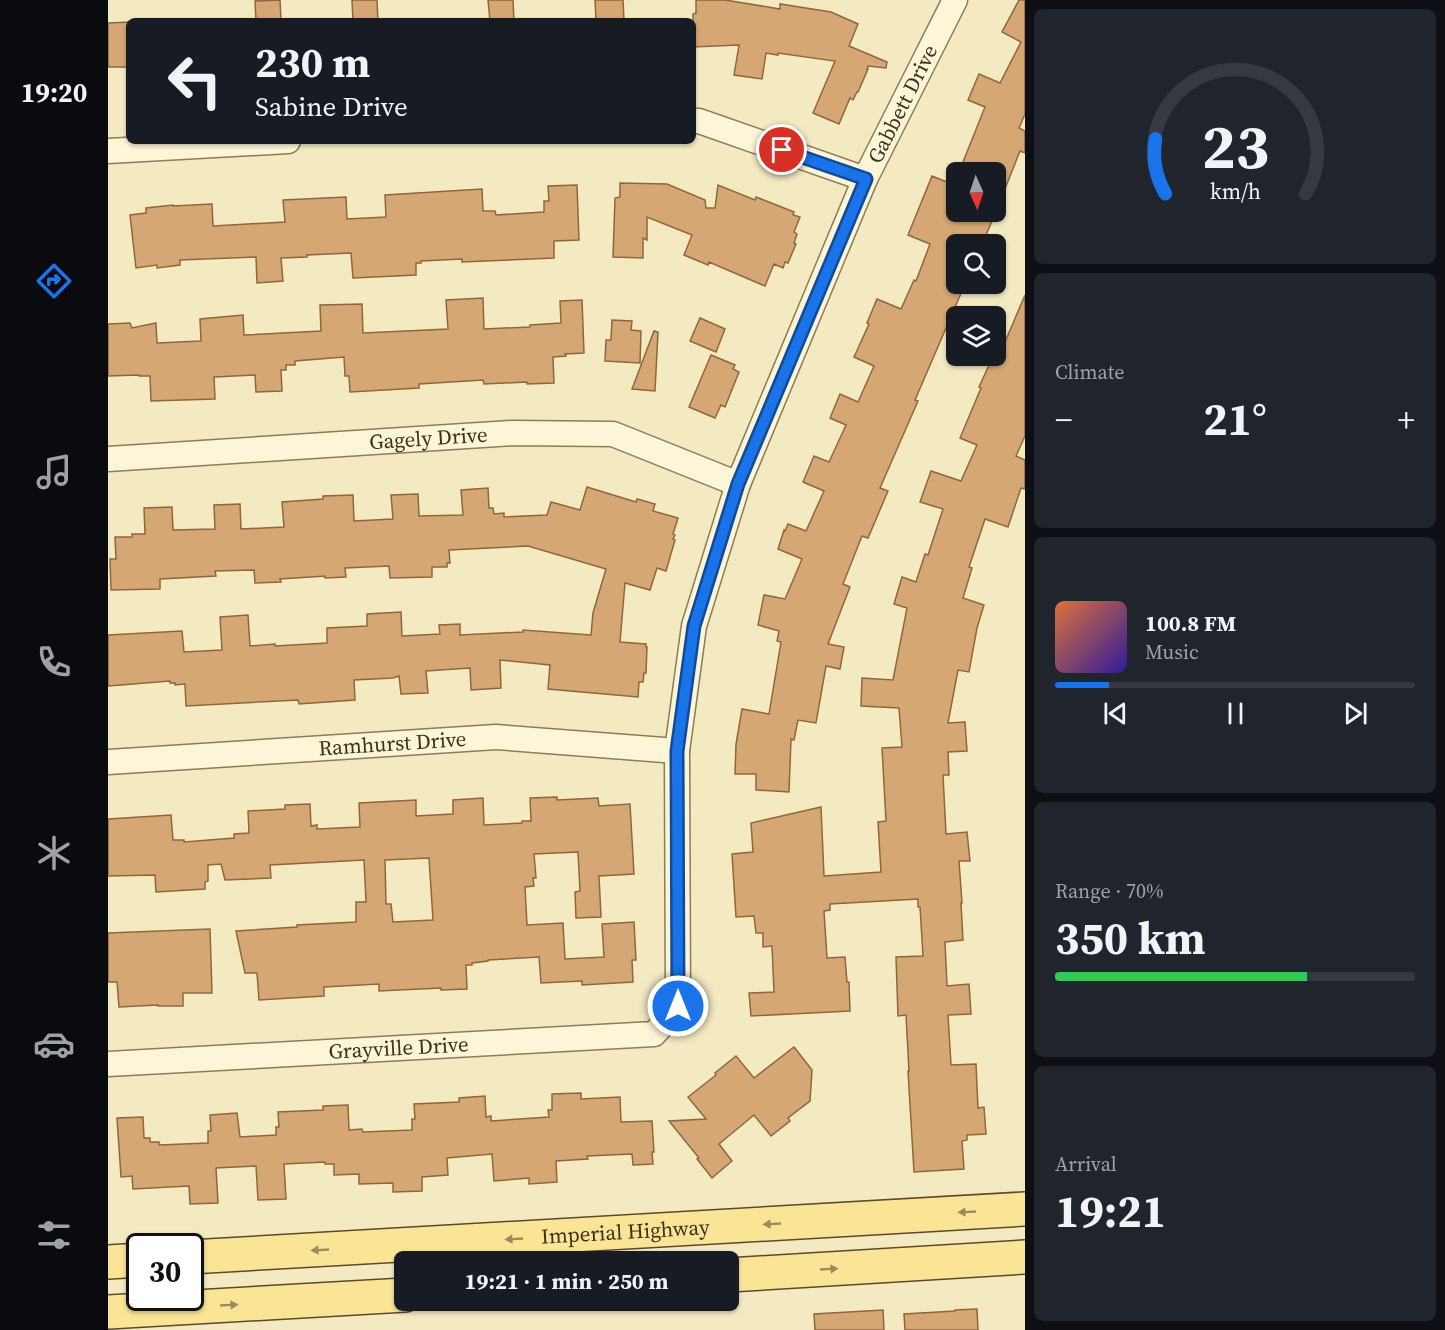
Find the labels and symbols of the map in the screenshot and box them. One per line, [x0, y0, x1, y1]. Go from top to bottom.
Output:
street label: Gabbett Drive [860, 40, 944, 168]
pin [756, 124, 807, 175]
north arrow [946, 162, 1006, 222]
street label: Gagely Drive [368, 420, 488, 456]
street label: Ramhurst Drive [318, 724, 467, 762]
position arrow [646, 974, 710, 1038]
street label: Grayville Drive [328, 1029, 469, 1066]
one-way arrow [957, 1208, 976, 1217]
street label: Imperial Highway [540, 1212, 711, 1251]
one-way arrow [762, 1219, 781, 1228]
speed limit sign: 30 [126, 1233, 204, 1311]
one-way arrow [505, 1234, 524, 1243]
one-way arrow [310, 1245, 329, 1254]
one-way arrow [820, 1265, 839, 1274]
one-way arrow [220, 1301, 239, 1310]

